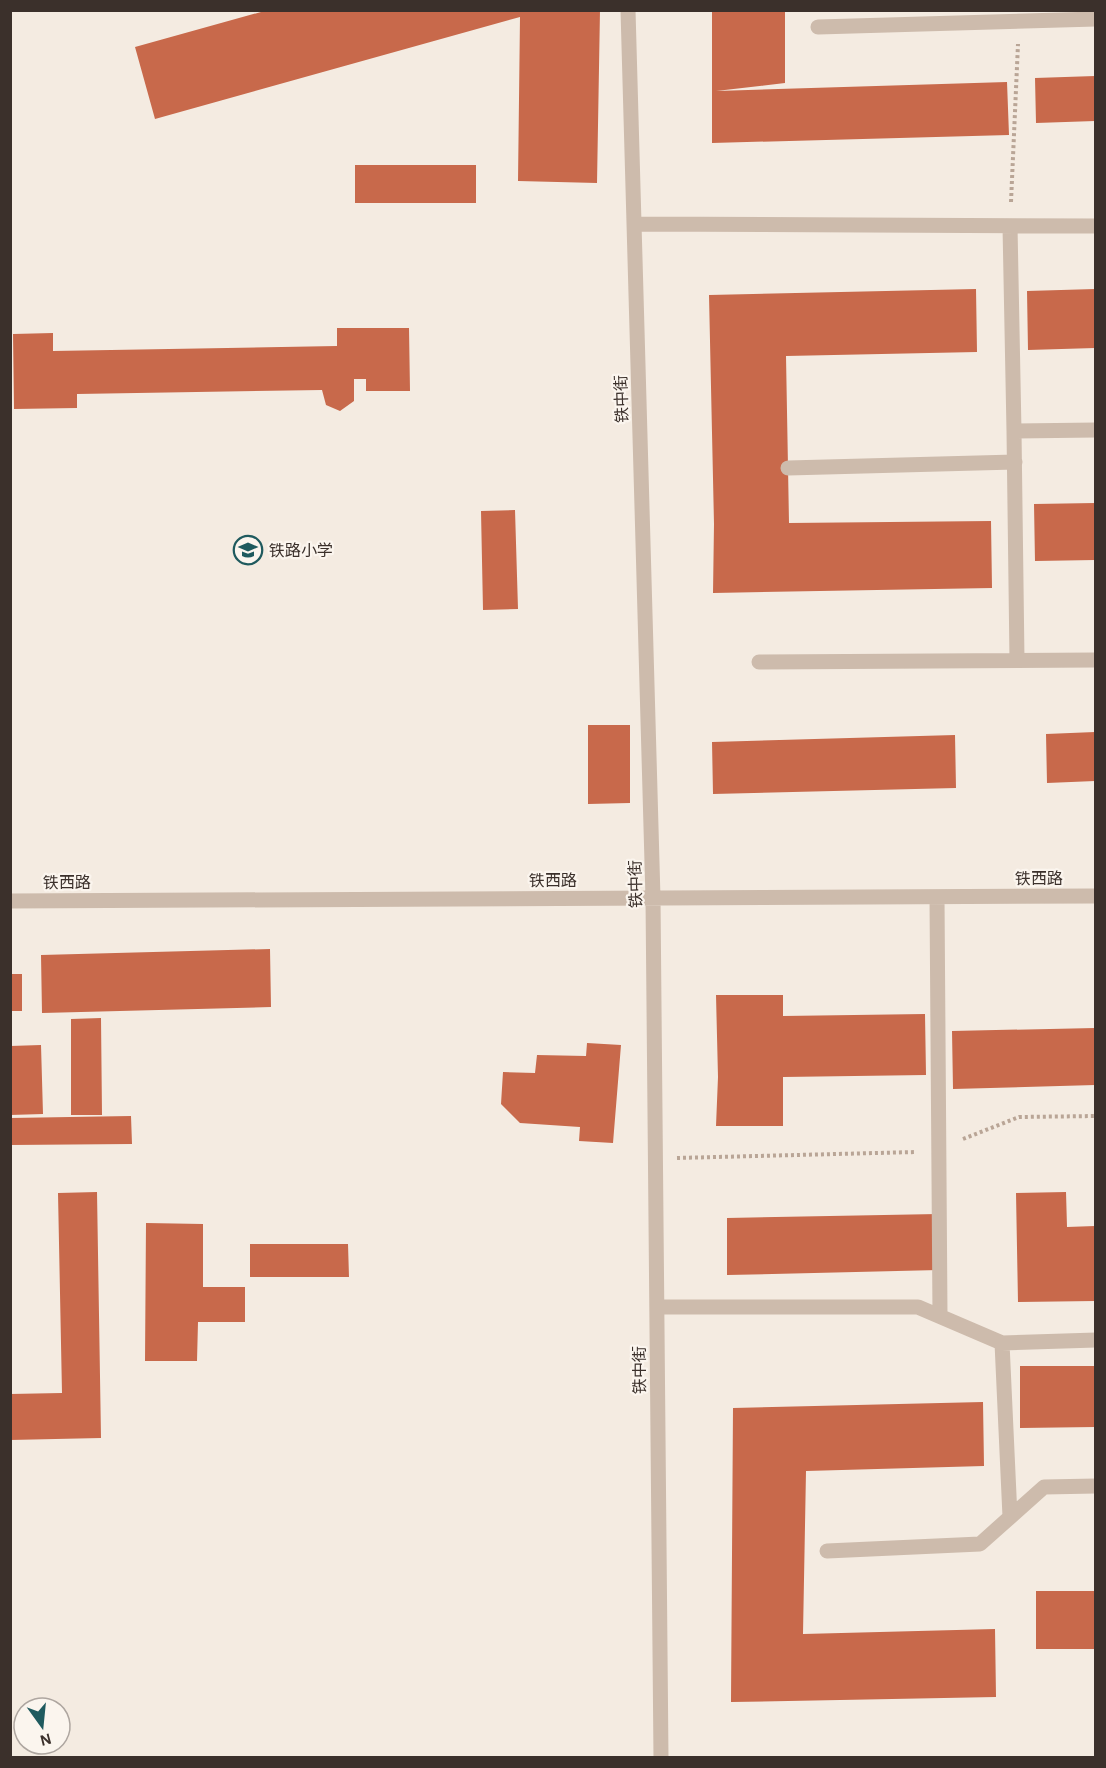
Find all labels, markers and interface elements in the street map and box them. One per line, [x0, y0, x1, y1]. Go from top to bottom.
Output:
street label: 铁中街 [612, 375, 631, 423]
school or university icon: 铁路小学 [232, 534, 264, 566]
place label: 铁路小学 [269, 542, 333, 559]
street label: 铁中街 [627, 860, 644, 908]
street label: 铁西路 [1015, 870, 1063, 887]
street label: 铁西路 [529, 872, 577, 889]
street label: 铁西路 [43, 874, 91, 891]
street label: 铁中街 [631, 1346, 648, 1394]
north arrow [12, 1696, 72, 1756]
text: N [38, 1730, 53, 1749]

